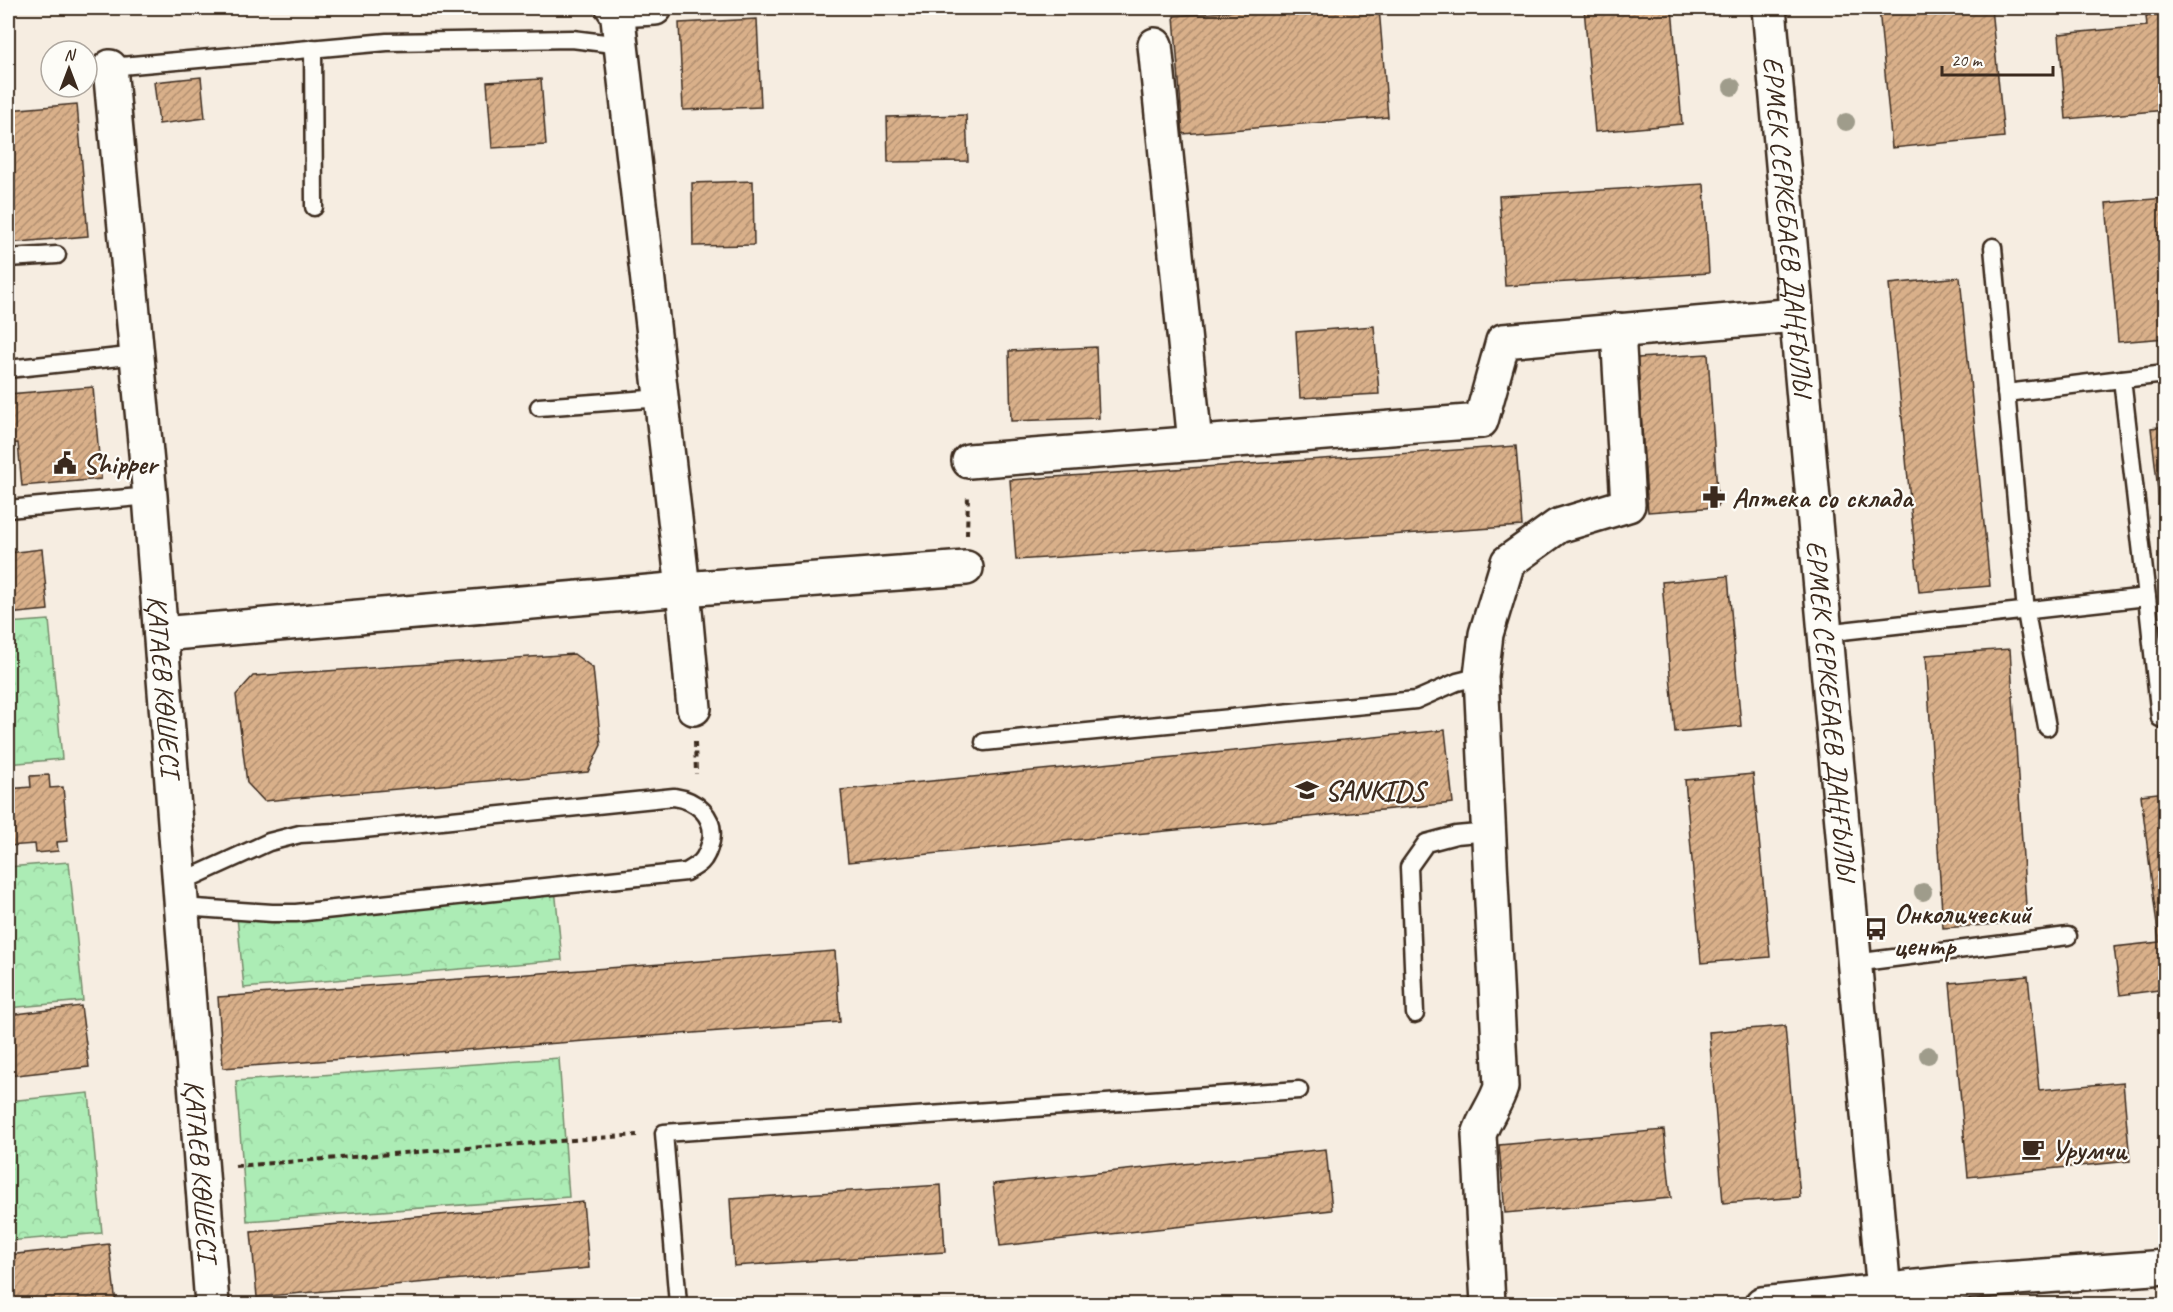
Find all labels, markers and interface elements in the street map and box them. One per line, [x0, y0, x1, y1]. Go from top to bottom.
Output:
north arrow [39, 39, 99, 99]
scale bar [1942, 39, 2053, 77]
text: N [64, 45, 77, 65]
text: 20 m [1951, 49, 1984, 71]
street label: ЕРМЕК СЕРКЕБАЕВ ДАҢҒЫЛЫ [1755, 55, 1821, 402]
place label: Shipper [83, 446, 160, 481]
public building icon: Shipper [52, 450, 78, 476]
place label: Аптека со склада [1732, 480, 1914, 515]
pharmacy icon: Аптека со склада [1701, 484, 1727, 510]
street label: ЕРМЕК СЕРКЕБАЕВ ДАҢҒЫЛЫ [1799, 539, 1864, 886]
street label: ҚАТАЕВ КӨШЕСІ [140, 594, 189, 783]
place label: SANKIDS [1325, 773, 1428, 808]
school or university icon: SANKIDS [1294, 777, 1320, 803]
place label: Онколический центр [1894, 896, 2033, 963]
bus stop icon: Онколический центр [1863, 916, 1889, 942]
street label: ҚАТАЕВ КӨШЕСІ [177, 1079, 226, 1267]
place label: Урумчи [2051, 1132, 2128, 1167]
cafe icon: Урумчи [2020, 1136, 2046, 1162]

